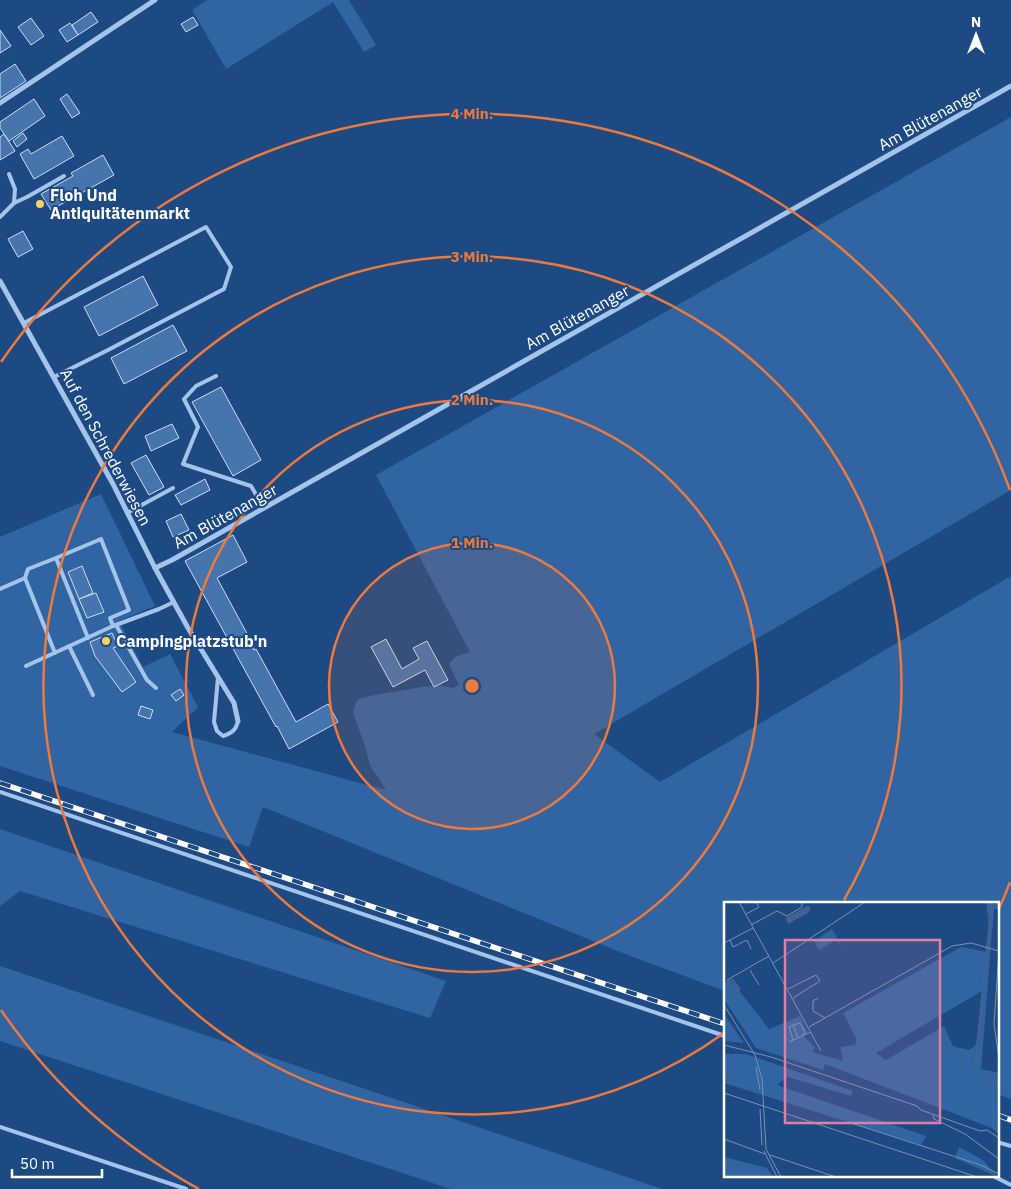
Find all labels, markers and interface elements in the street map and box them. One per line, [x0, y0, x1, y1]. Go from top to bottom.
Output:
north arrow [951, 10, 1001, 60]
text: N [971, 13, 981, 31]
street label: Am Blütenanger [874, 81, 986, 155]
text: 4 Min. [451, 104, 493, 123]
place label: Floh Und Antiquitätenmarkt [50, 185, 190, 223]
marker: Floh Und Antiquitätenmarkt [34, 198, 46, 210]
text: 3 Min. [451, 247, 493, 266]
street label: Am Blütenanger [521, 280, 633, 354]
street label: Auf den Schrederwiesen [56, 365, 156, 529]
text: 2 Min. [451, 390, 493, 409]
street label: Am Blütenanger [169, 479, 281, 553]
text: 1 Min. [451, 533, 493, 552]
place label: Campingplatzstub'n [116, 631, 267, 651]
marker: Campingplatzstub'n [100, 635, 112, 647]
centre of rings [463, 677, 481, 695]
inset map [724, 902, 998, 1176]
scale bar [12, 1146, 102, 1178]
text: 50 m [20, 1154, 55, 1173]

